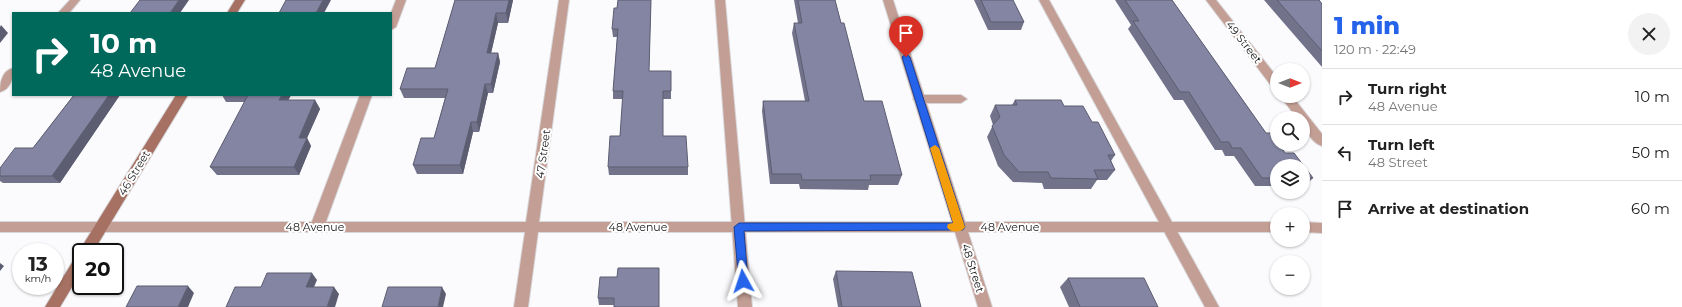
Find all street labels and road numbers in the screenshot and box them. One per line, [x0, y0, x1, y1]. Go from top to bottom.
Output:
street label: 49 Street [1223, 18, 1265, 66]
street label: 47 Street [533, 128, 553, 179]
street label: 46 Street [115, 147, 153, 198]
street label: 48 Avenue [286, 220, 345, 234]
street label: 48 Avenue [609, 220, 668, 234]
street label: 48 Avenue [981, 220, 1040, 234]
street label: 48 Street [959, 242, 988, 295]

